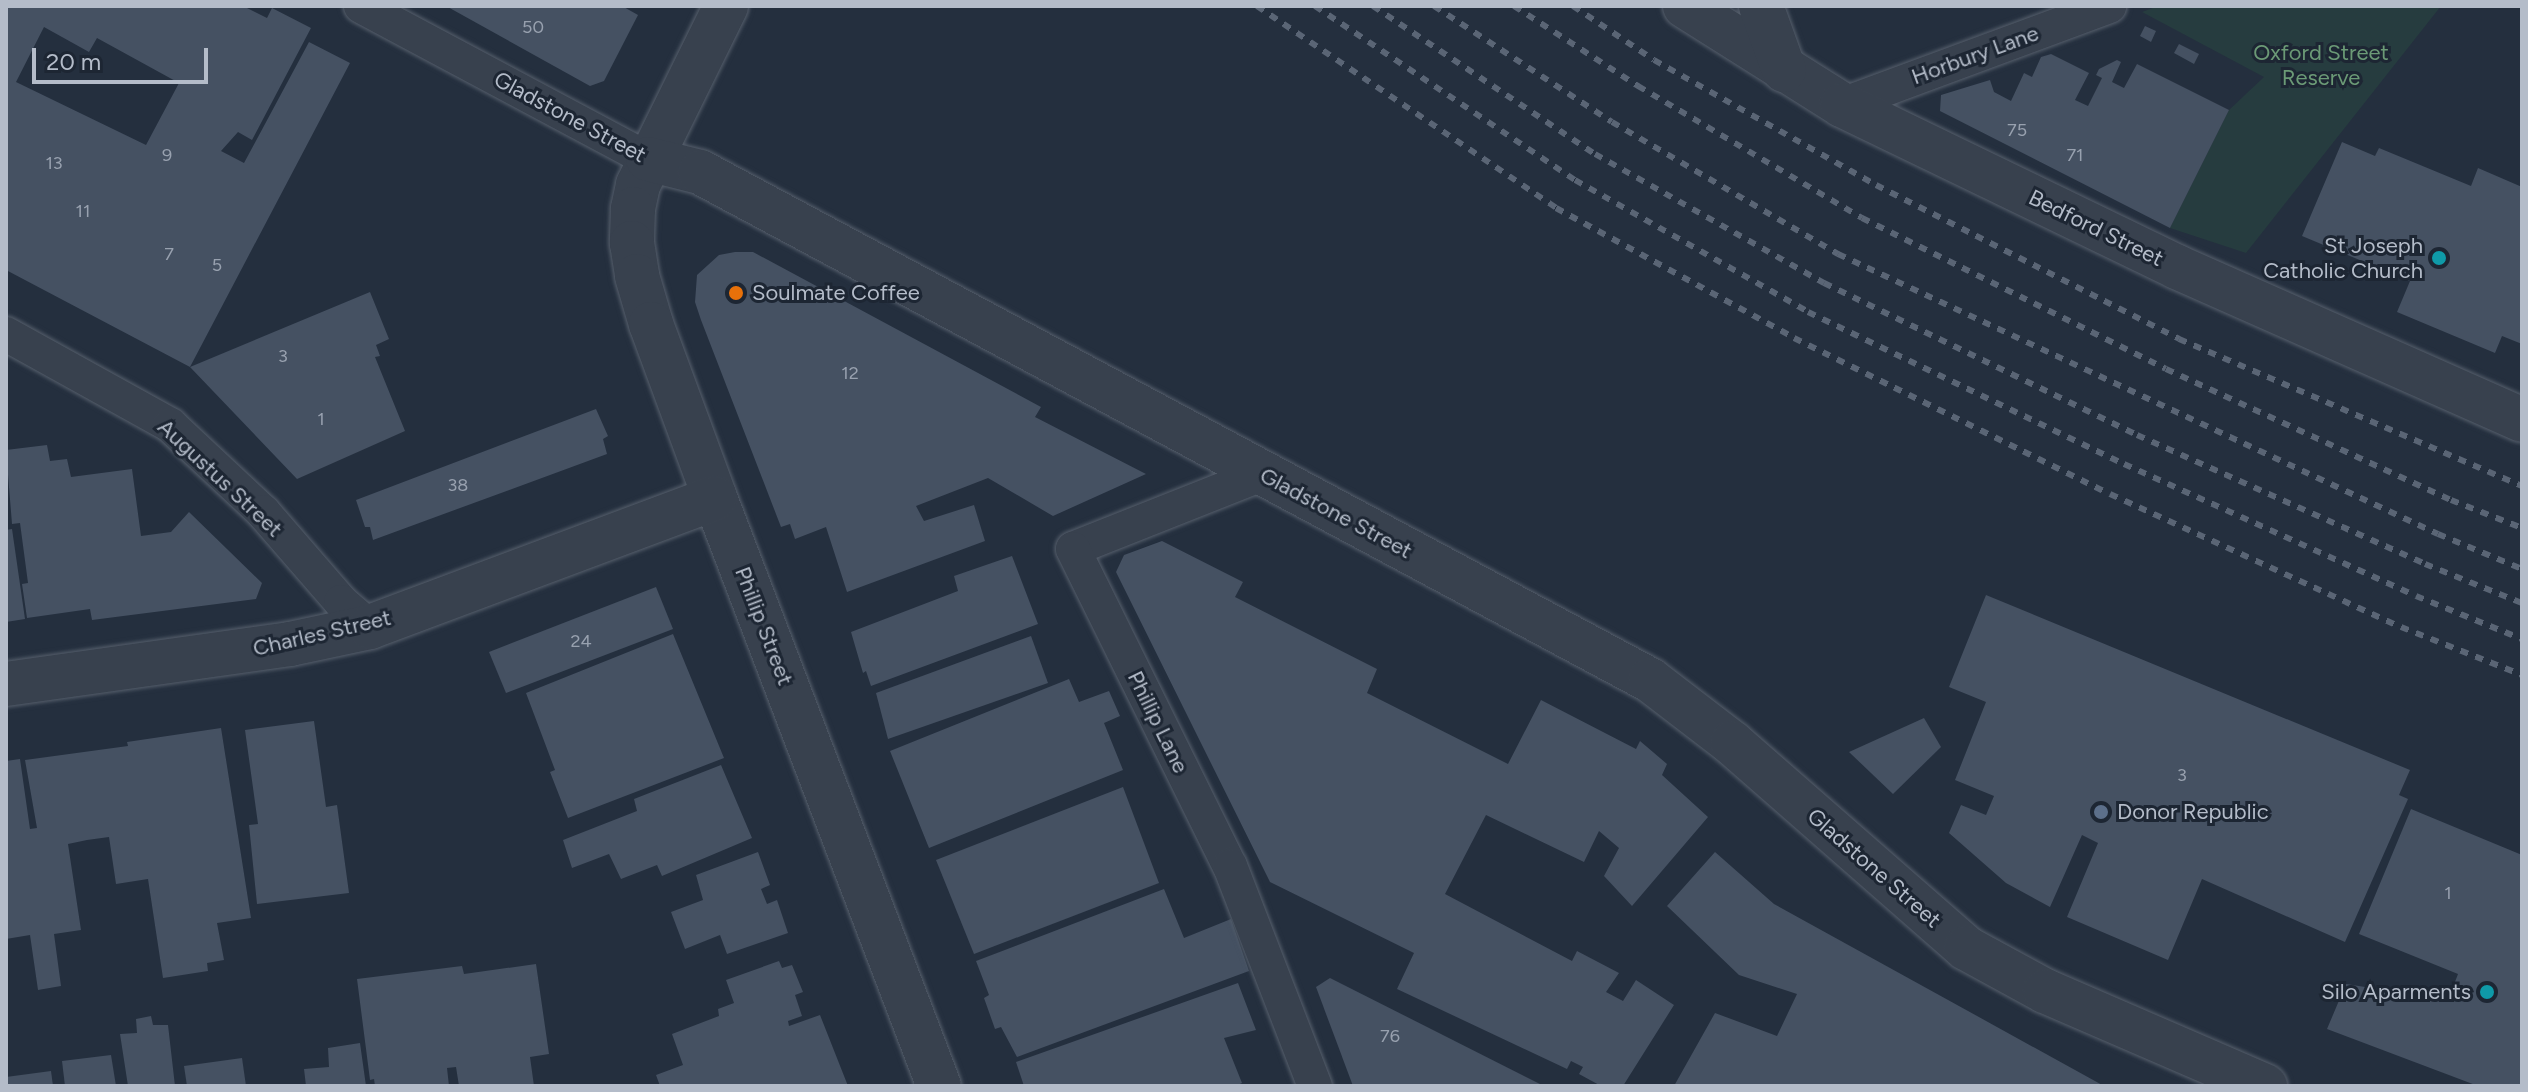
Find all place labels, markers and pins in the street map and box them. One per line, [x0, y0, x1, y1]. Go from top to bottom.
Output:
place label: St Joseph Catholic Church [2263, 232, 2423, 284]
marker: St Joseph Catholic Church [2430, 249, 2448, 267]
place label: Soulmate Coffee [752, 280, 920, 306]
marker: Soulmate Coffee [727, 284, 745, 302]
place label: Donor Republic [2117, 799, 2269, 825]
marker: Donor Republic [2092, 803, 2110, 821]
place label: Silo Aparments [2321, 979, 2471, 1005]
marker: Silo Aparments [2478, 983, 2496, 1001]

